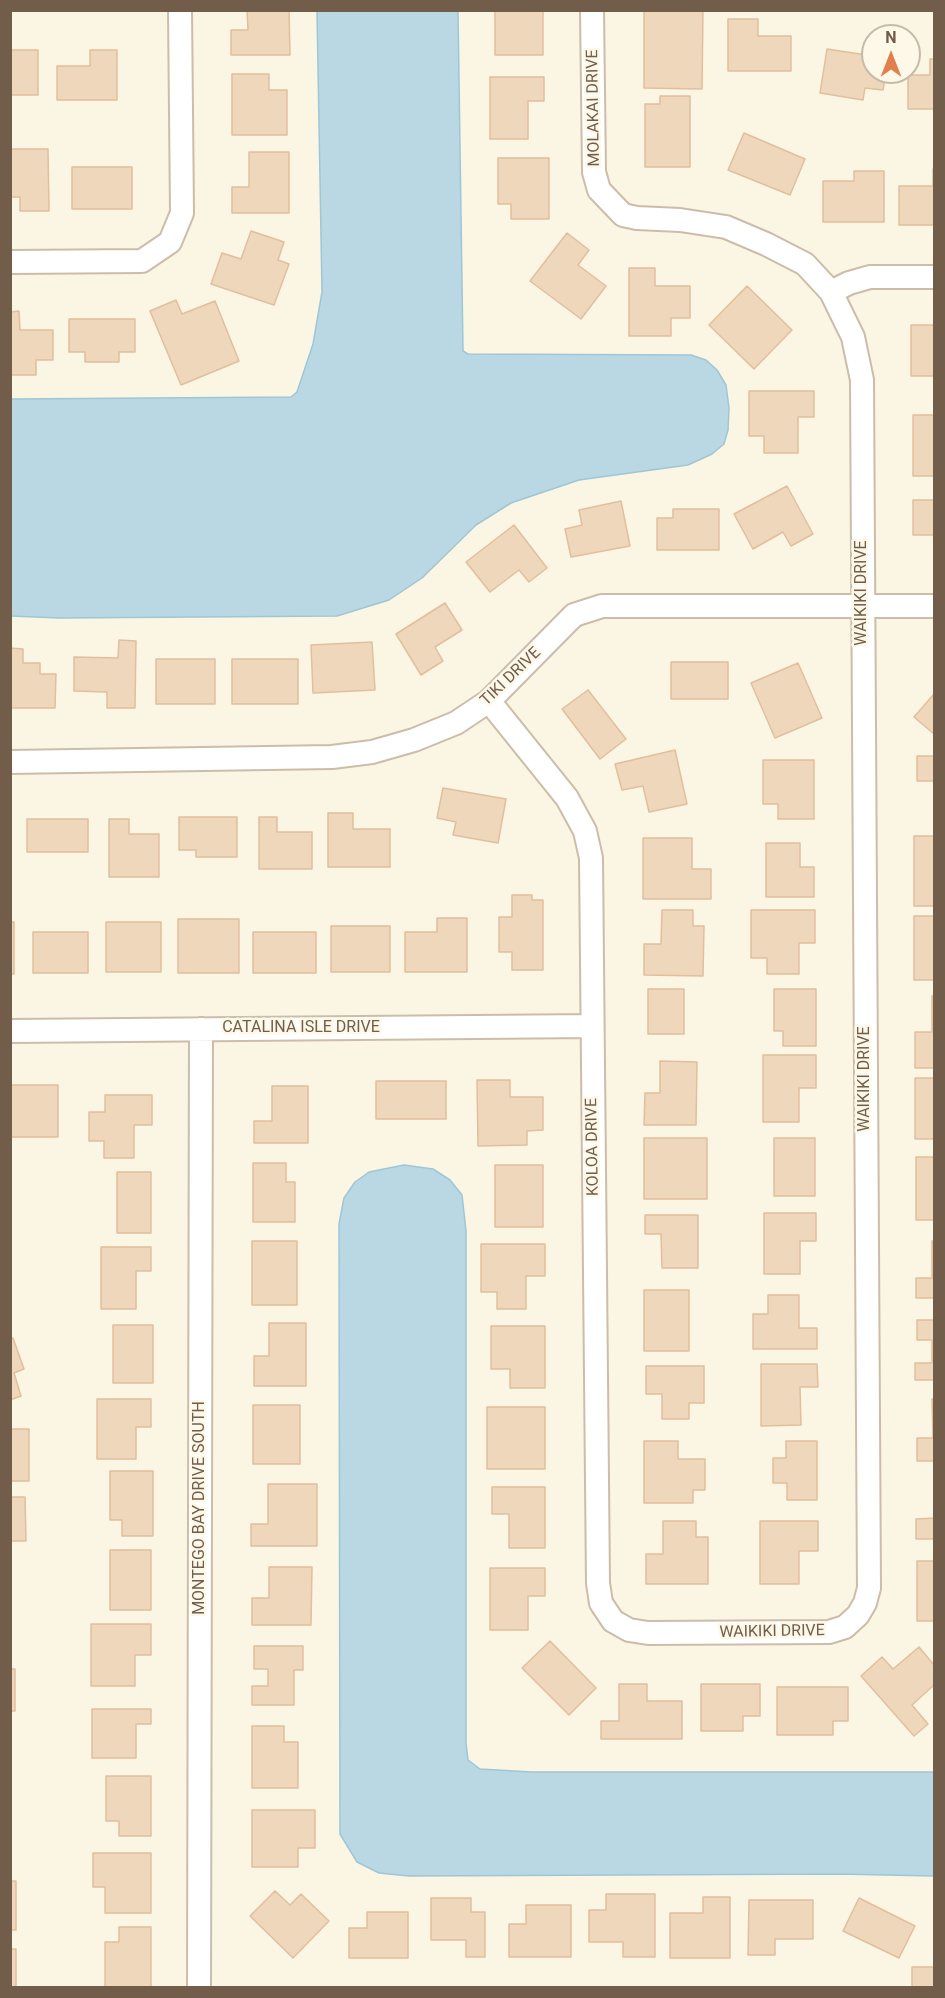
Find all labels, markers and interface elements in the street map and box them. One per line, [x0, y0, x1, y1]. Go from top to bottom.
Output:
north arrow [861, 24, 921, 84]
text: N [885, 28, 897, 47]
street label: MOLAKAI DRIVE [583, 49, 605, 167]
street label: WAIKIKI DRIVE [852, 540, 872, 646]
street label: TIKI DRIVE [477, 644, 545, 710]
street label: CATALINA ISLE DRIVE [222, 1018, 380, 1038]
street label: WAIKIKI DRIVE [855, 1026, 875, 1132]
street label: KOLOA DRIVE [583, 1098, 603, 1196]
street label: MONTEGO BAY DRIVE SOUTH [190, 1401, 210, 1615]
street label: WAIKIKI DRIVE [719, 1621, 825, 1643]

